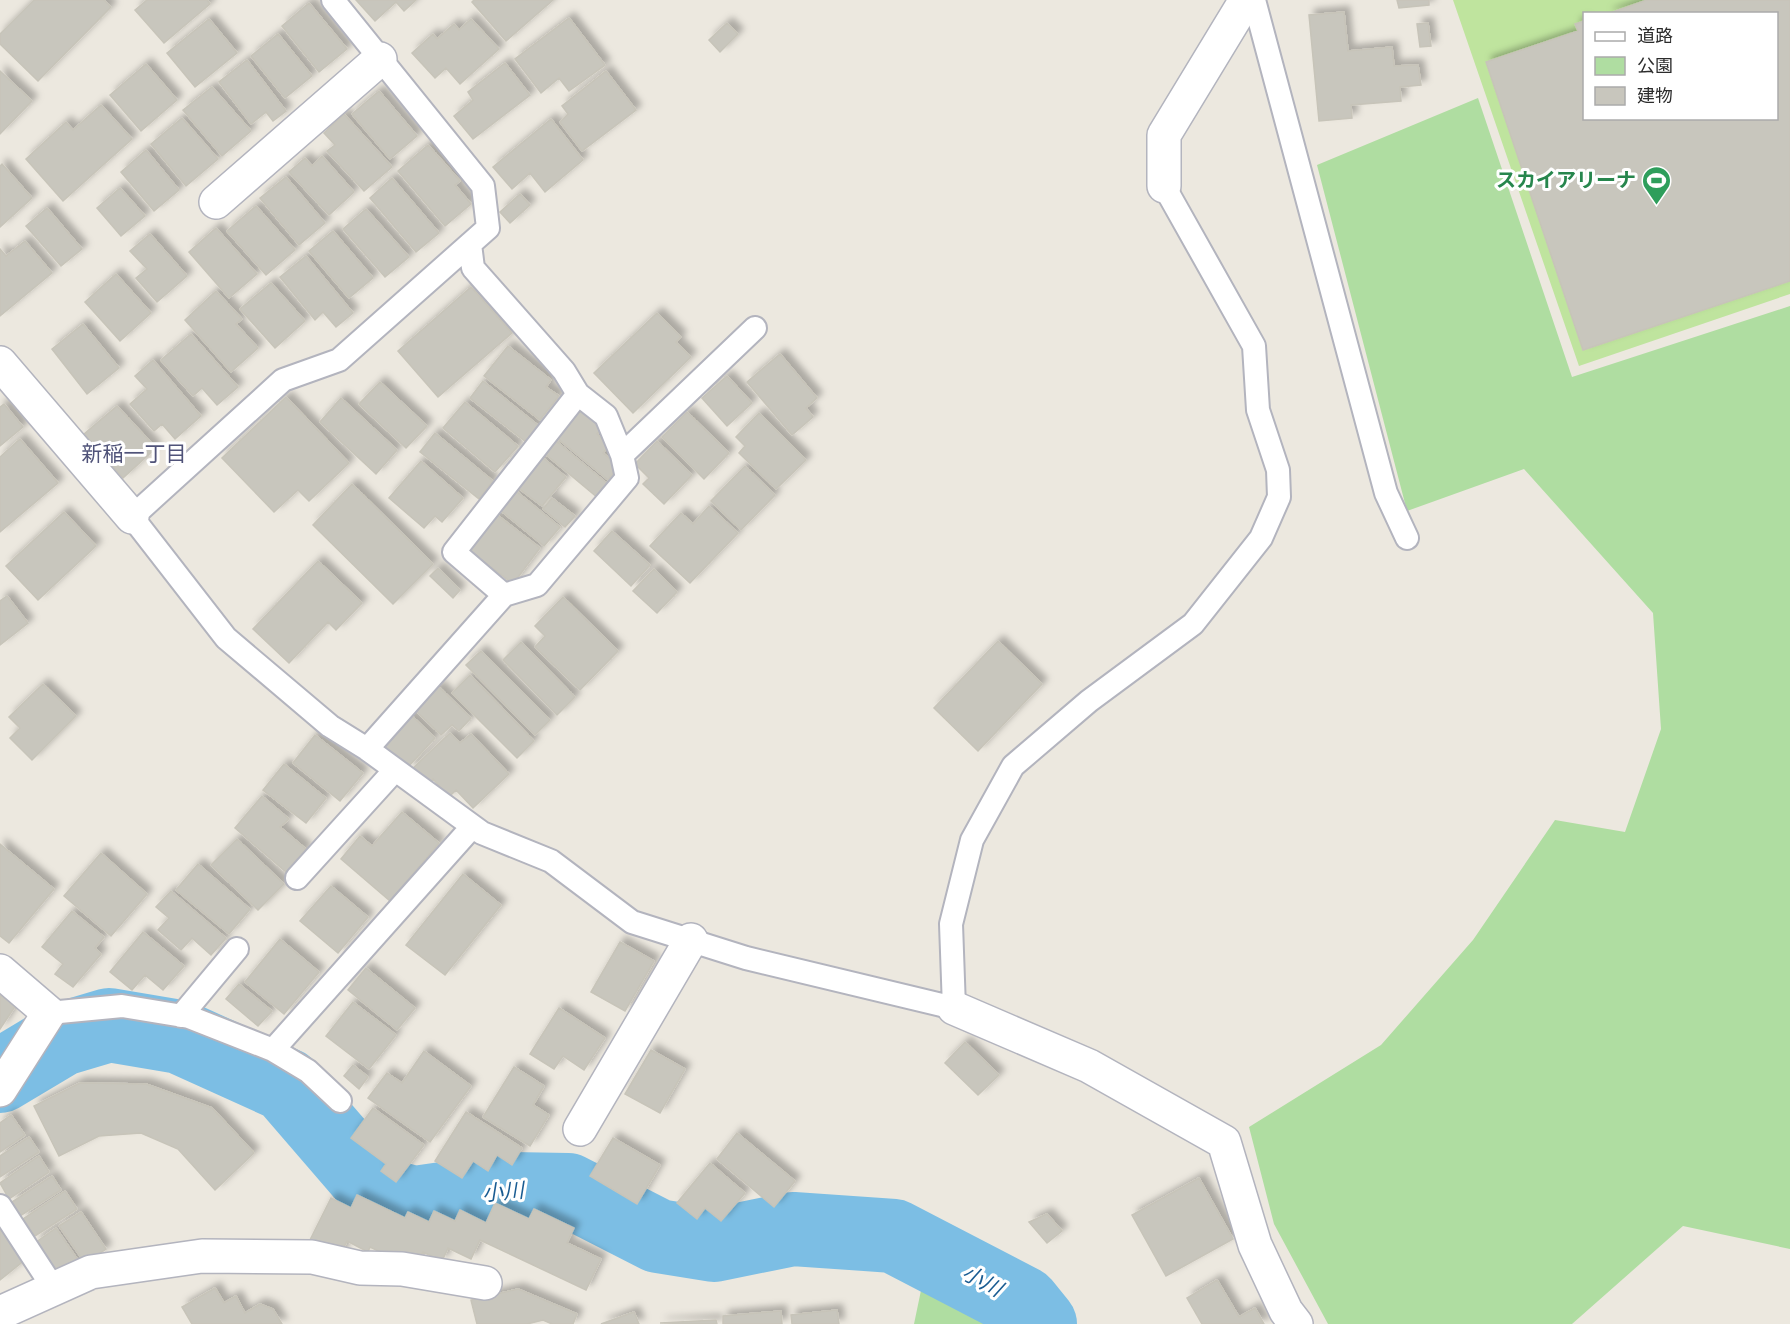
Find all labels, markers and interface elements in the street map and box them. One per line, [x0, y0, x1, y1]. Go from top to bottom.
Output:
legend [1583, 12, 1778, 120]
text: 道路 [1637, 25, 1673, 47]
text: 公園 [1637, 55, 1673, 77]
text: 建物 [1637, 85, 1673, 107]
sports icon: スカイアリーナ [1641, 164, 1673, 206]
place label: スカイアリーナ [1496, 168, 1636, 192]
district label: 新稲一丁目 [82, 441, 187, 466]
water label: 小川 [481, 1177, 527, 1206]
water label: 小川 [958, 1260, 1008, 1302]

